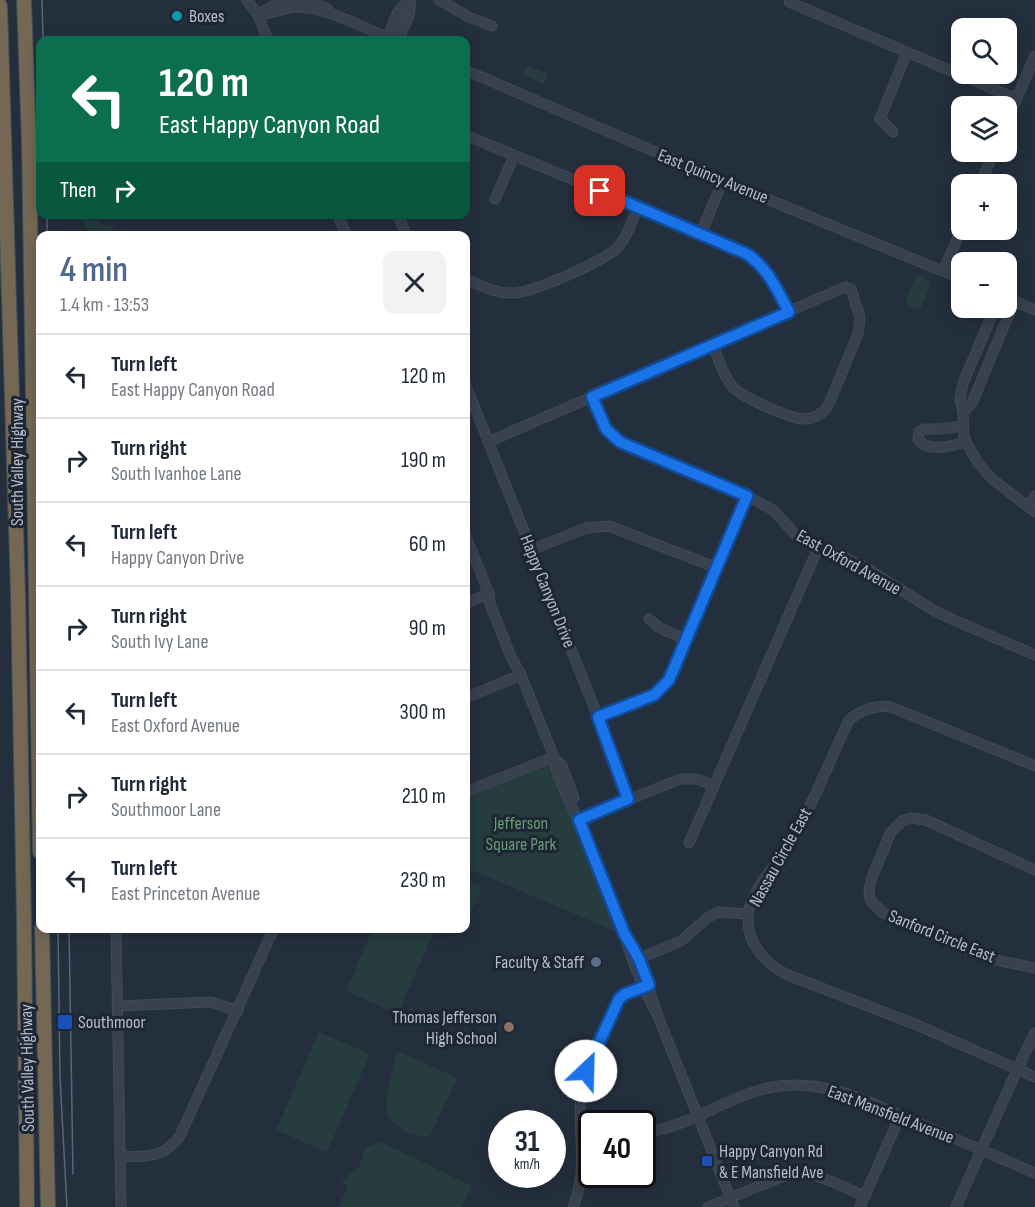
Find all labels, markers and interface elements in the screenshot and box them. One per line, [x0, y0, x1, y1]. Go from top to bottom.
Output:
place label: Boxes [189, 6, 224, 27]
marker: Boxes [170, 9, 184, 23]
map controls [951, 18, 1017, 318]
button: search [951, 18, 1017, 84]
text: 120 m [159, 58, 249, 109]
icon: left [60, 60, 138, 138]
button: layers [951, 96, 1017, 162]
text: East Happy Canyon Road [159, 109, 380, 141]
street label: East Quincy Avenue [655, 145, 771, 208]
pin [574, 165, 625, 216]
icon: right [108, 174, 141, 207]
icon: arrive [583, 174, 616, 207]
button: + [951, 174, 1017, 240]
text: Then [60, 177, 96, 204]
text: 4 min [60, 249, 128, 292]
button: close [383, 251, 446, 314]
button: − [951, 252, 1017, 318]
text: 1.4 km · 13:53 [60, 293, 149, 317]
text: Turn left [111, 351, 177, 378]
icon: left [60, 360, 93, 393]
text: 120 m [402, 363, 446, 390]
text: East Happy Canyon Road [111, 378, 275, 402]
street label: South Valley Highway [7, 398, 28, 526]
text: Turn right [111, 435, 187, 462]
icon: right [60, 444, 93, 477]
text: 190 m [401, 447, 446, 474]
text: South Ivanhoe Lane [111, 462, 242, 486]
text: Turn left [111, 519, 177, 546]
street label: East Oxford Avenue [793, 525, 905, 600]
icon: left [60, 528, 93, 561]
text: 60 m [409, 531, 446, 558]
street label: Happy Canyon Drive [515, 532, 580, 651]
text: Happy Canyon Drive [111, 546, 244, 570]
text: Turn right [111, 603, 187, 630]
icon: right [60, 612, 93, 645]
text: 90 m [409, 615, 446, 642]
text: South Ivy Lane [111, 630, 208, 654]
text: Turn left [111, 687, 177, 714]
icon: left [60, 696, 93, 729]
text: 300 m [400, 699, 446, 726]
text: East Oxford Avenue [111, 714, 240, 738]
text: Turn right [111, 771, 187, 798]
icon: right [60, 780, 93, 813]
text: 210 m [402, 783, 446, 810]
text: Southmoor Lane [111, 798, 221, 822]
street label: Nassau Circle East [745, 804, 816, 910]
park label: Jefferson Square Park [486, 813, 557, 855]
text: Turn left [111, 855, 177, 882]
icon: left [60, 864, 93, 897]
text: 230 m [400, 867, 446, 894]
text: East Princeton Avenue [111, 882, 260, 906]
street label: Sanford Circle East [885, 905, 999, 968]
place label: Faculty & Staff [495, 952, 585, 973]
marker: Faculty & Staff [589, 955, 603, 969]
street label: South Valley Highway [16, 1004, 39, 1132]
place label: Thomas Jefferson High School [392, 1007, 497, 1049]
place label: Southmoor [78, 1012, 146, 1033]
marker: Southmoor [56, 1013, 74, 1031]
marker: Thomas Jefferson High School [502, 1020, 516, 1034]
position arrow [554, 1039, 618, 1103]
street label: East Mansfield Avenue [825, 1081, 957, 1148]
speed limit sign: 40 [578, 1110, 656, 1188]
text: 31 [514, 1124, 540, 1160]
place label: Happy Canyon Rd & E Mansfield Ave [719, 1141, 823, 1183]
marker: Happy Canyon Rd & E Mansfield Ave [700, 1154, 714, 1168]
text: km/h [514, 1155, 540, 1174]

